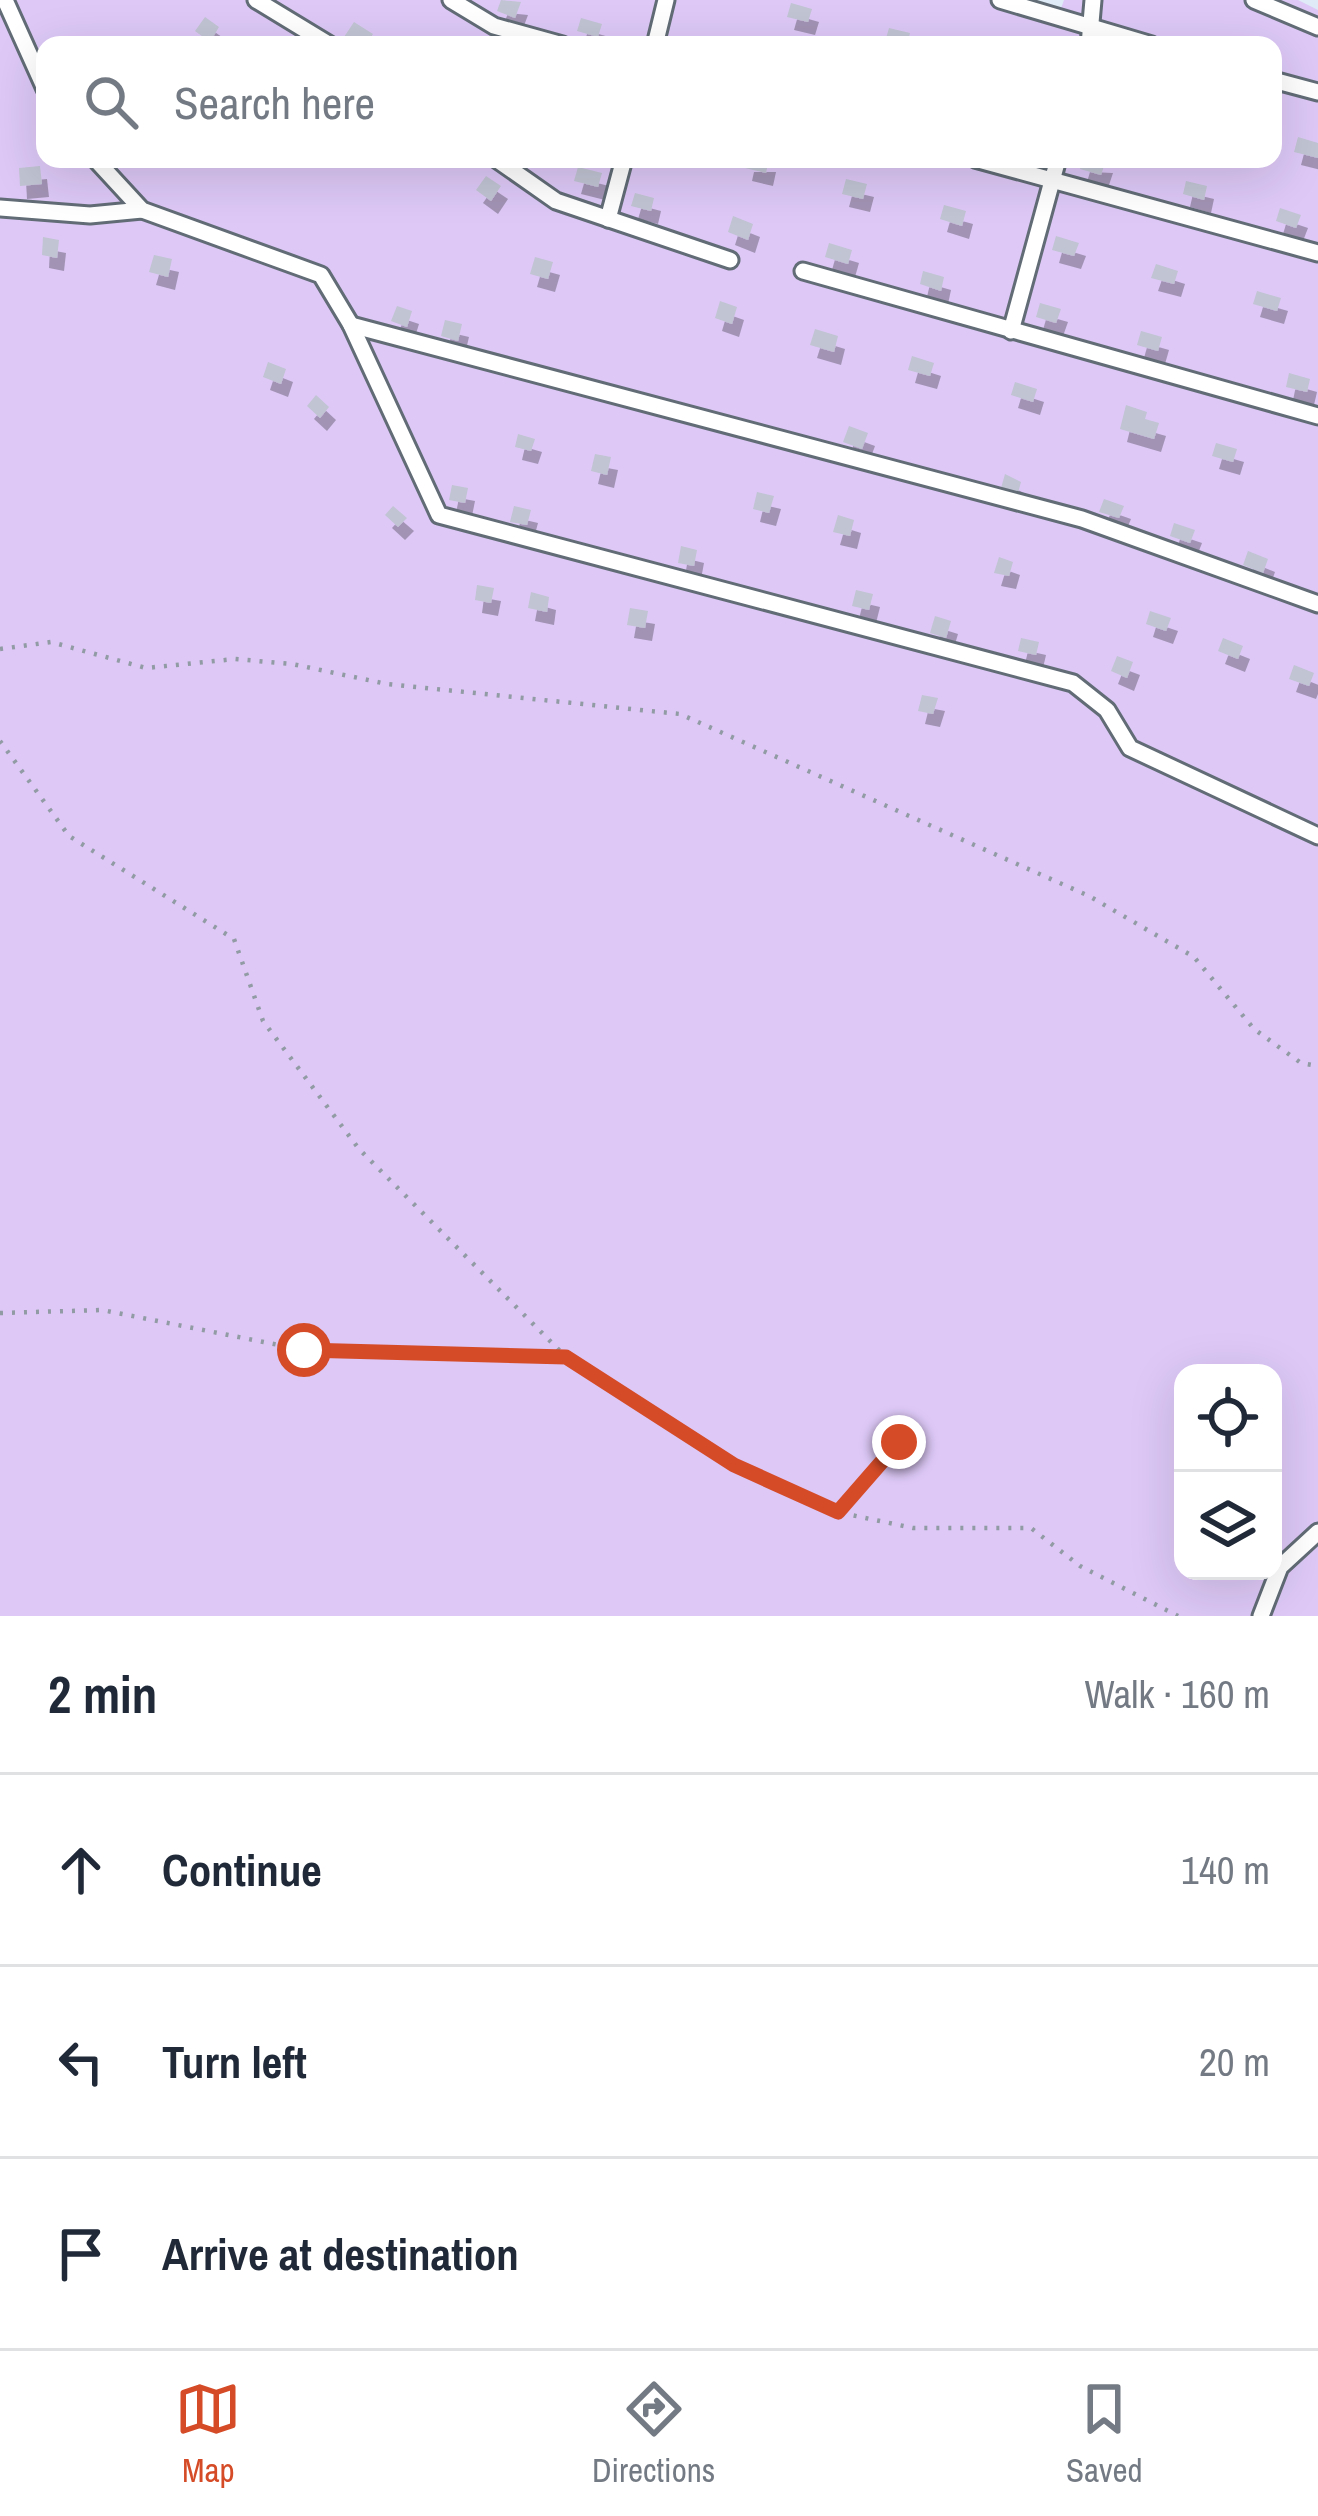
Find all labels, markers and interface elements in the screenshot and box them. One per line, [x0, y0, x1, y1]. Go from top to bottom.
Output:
search box [36, 36, 1282, 168]
icon: search [78, 69, 144, 135]
text: Search here [174, 72, 375, 133]
route start [277, 1323, 331, 1377]
map controls [1174, 1364, 1282, 1580]
button: locate [1174, 1364, 1282, 1472]
route end [872, 1415, 926, 1469]
button: layers [1174, 1472, 1282, 1580]
text: 2 min [48, 1660, 157, 1729]
text: Walk · 160 m [1085, 1668, 1270, 1720]
icon: ahead [48, 1837, 114, 1903]
text: Continue [162, 1839, 322, 1900]
text: 140 m [1181, 1844, 1270, 1896]
icon: left [48, 2029, 114, 2095]
text: Turn left [162, 2031, 307, 2092]
text: 20 m [1199, 2036, 1270, 2088]
icon: arrive [48, 2221, 114, 2287]
text: Arrive at destination [162, 2223, 519, 2284]
tab: Map [175, 2376, 241, 2492]
tab: Directions [592, 2376, 715, 2492]
tab: Saved [1066, 2376, 1143, 2492]

